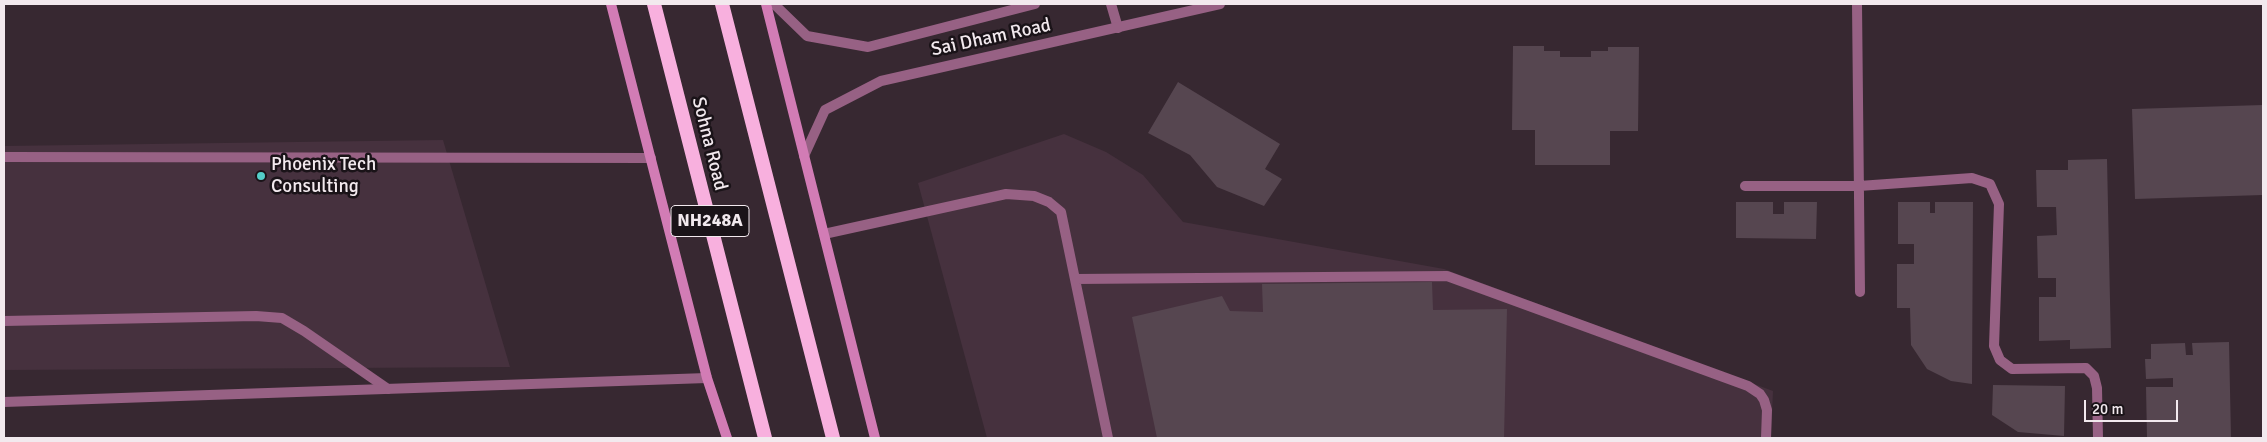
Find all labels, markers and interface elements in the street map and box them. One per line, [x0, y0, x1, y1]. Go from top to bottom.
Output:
street label: Sai Dham Road [929, 14, 1053, 62]
street label: Sohna Road [686, 95, 732, 193]
place label: Phoenix Tech Consulting [271, 154, 376, 198]
marker: Phoenix Tech Consulting [255, 170, 267, 182]
road number: NH248A [671, 206, 749, 237]
scale bar [2087, 390, 2181, 422]
text: 20 m [2092, 400, 2123, 418]

